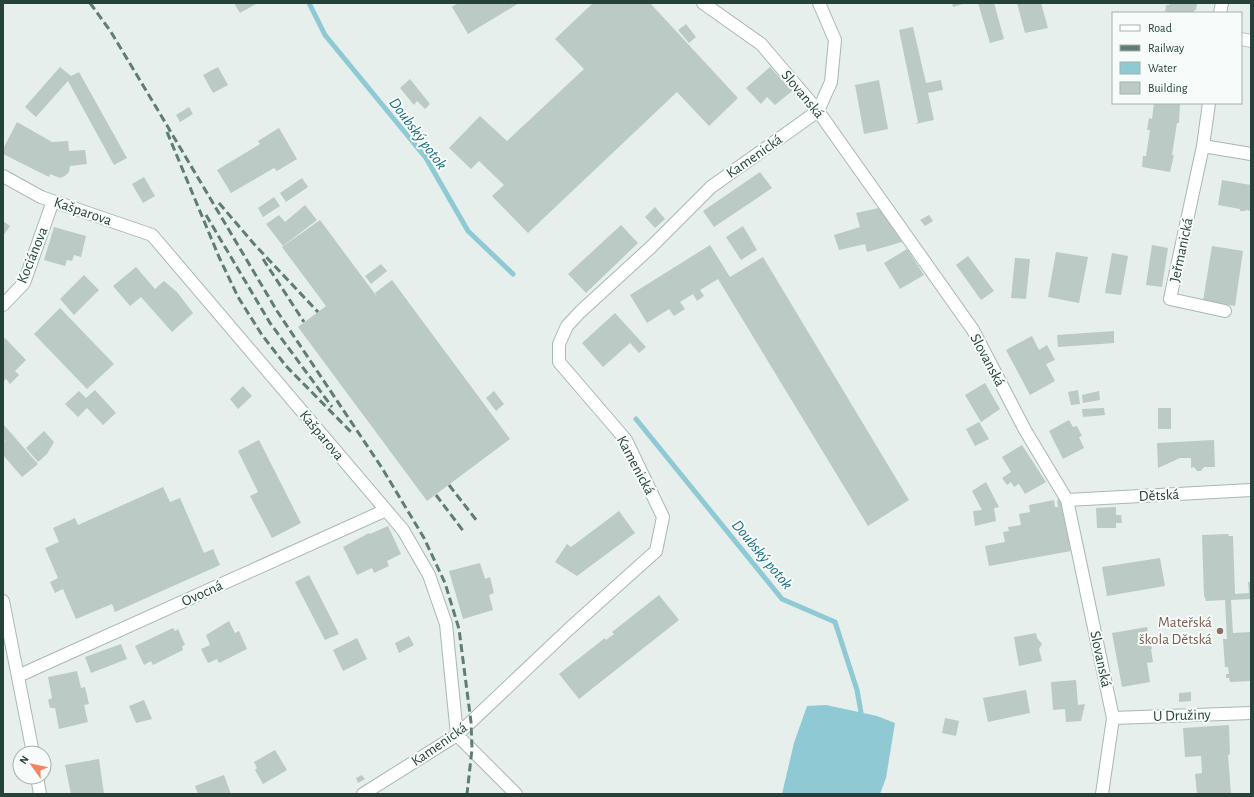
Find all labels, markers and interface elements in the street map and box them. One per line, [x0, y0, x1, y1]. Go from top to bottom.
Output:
legend [1112, 12, 1242, 104]
text: Road [1148, 22, 1172, 34]
text: Railway [1148, 42, 1184, 55]
text: Water [1148, 62, 1177, 74]
street label: Slovanská [778, 68, 827, 121]
text: Building [1148, 82, 1188, 94]
water label: Doubský potok [385, 95, 450, 173]
street label: Kamenická [724, 132, 785, 181]
street label: Kašparova [52, 195, 114, 228]
street label: Jeřmanická [1167, 216, 1196, 284]
street label: Kociánova [14, 225, 51, 286]
street label: Slovanská [967, 331, 1008, 389]
street label: Kašparova [297, 408, 347, 463]
street label: Kamenická [614, 433, 657, 497]
street label: Dětská [1138, 487, 1180, 504]
water label: Doubský potok [728, 517, 796, 593]
street label: Ovocná [179, 578, 225, 609]
place label: Mateřská škola Dětská [1139, 615, 1212, 647]
marker: Mateřská škola Dětská [1215, 626, 1225, 636]
street label: Slovanská [1087, 629, 1114, 689]
street label: U Družiny [1153, 707, 1212, 724]
street label: Kamenická [409, 720, 470, 769]
north arrow [12, 745, 52, 785]
text: N [17, 754, 31, 766]

